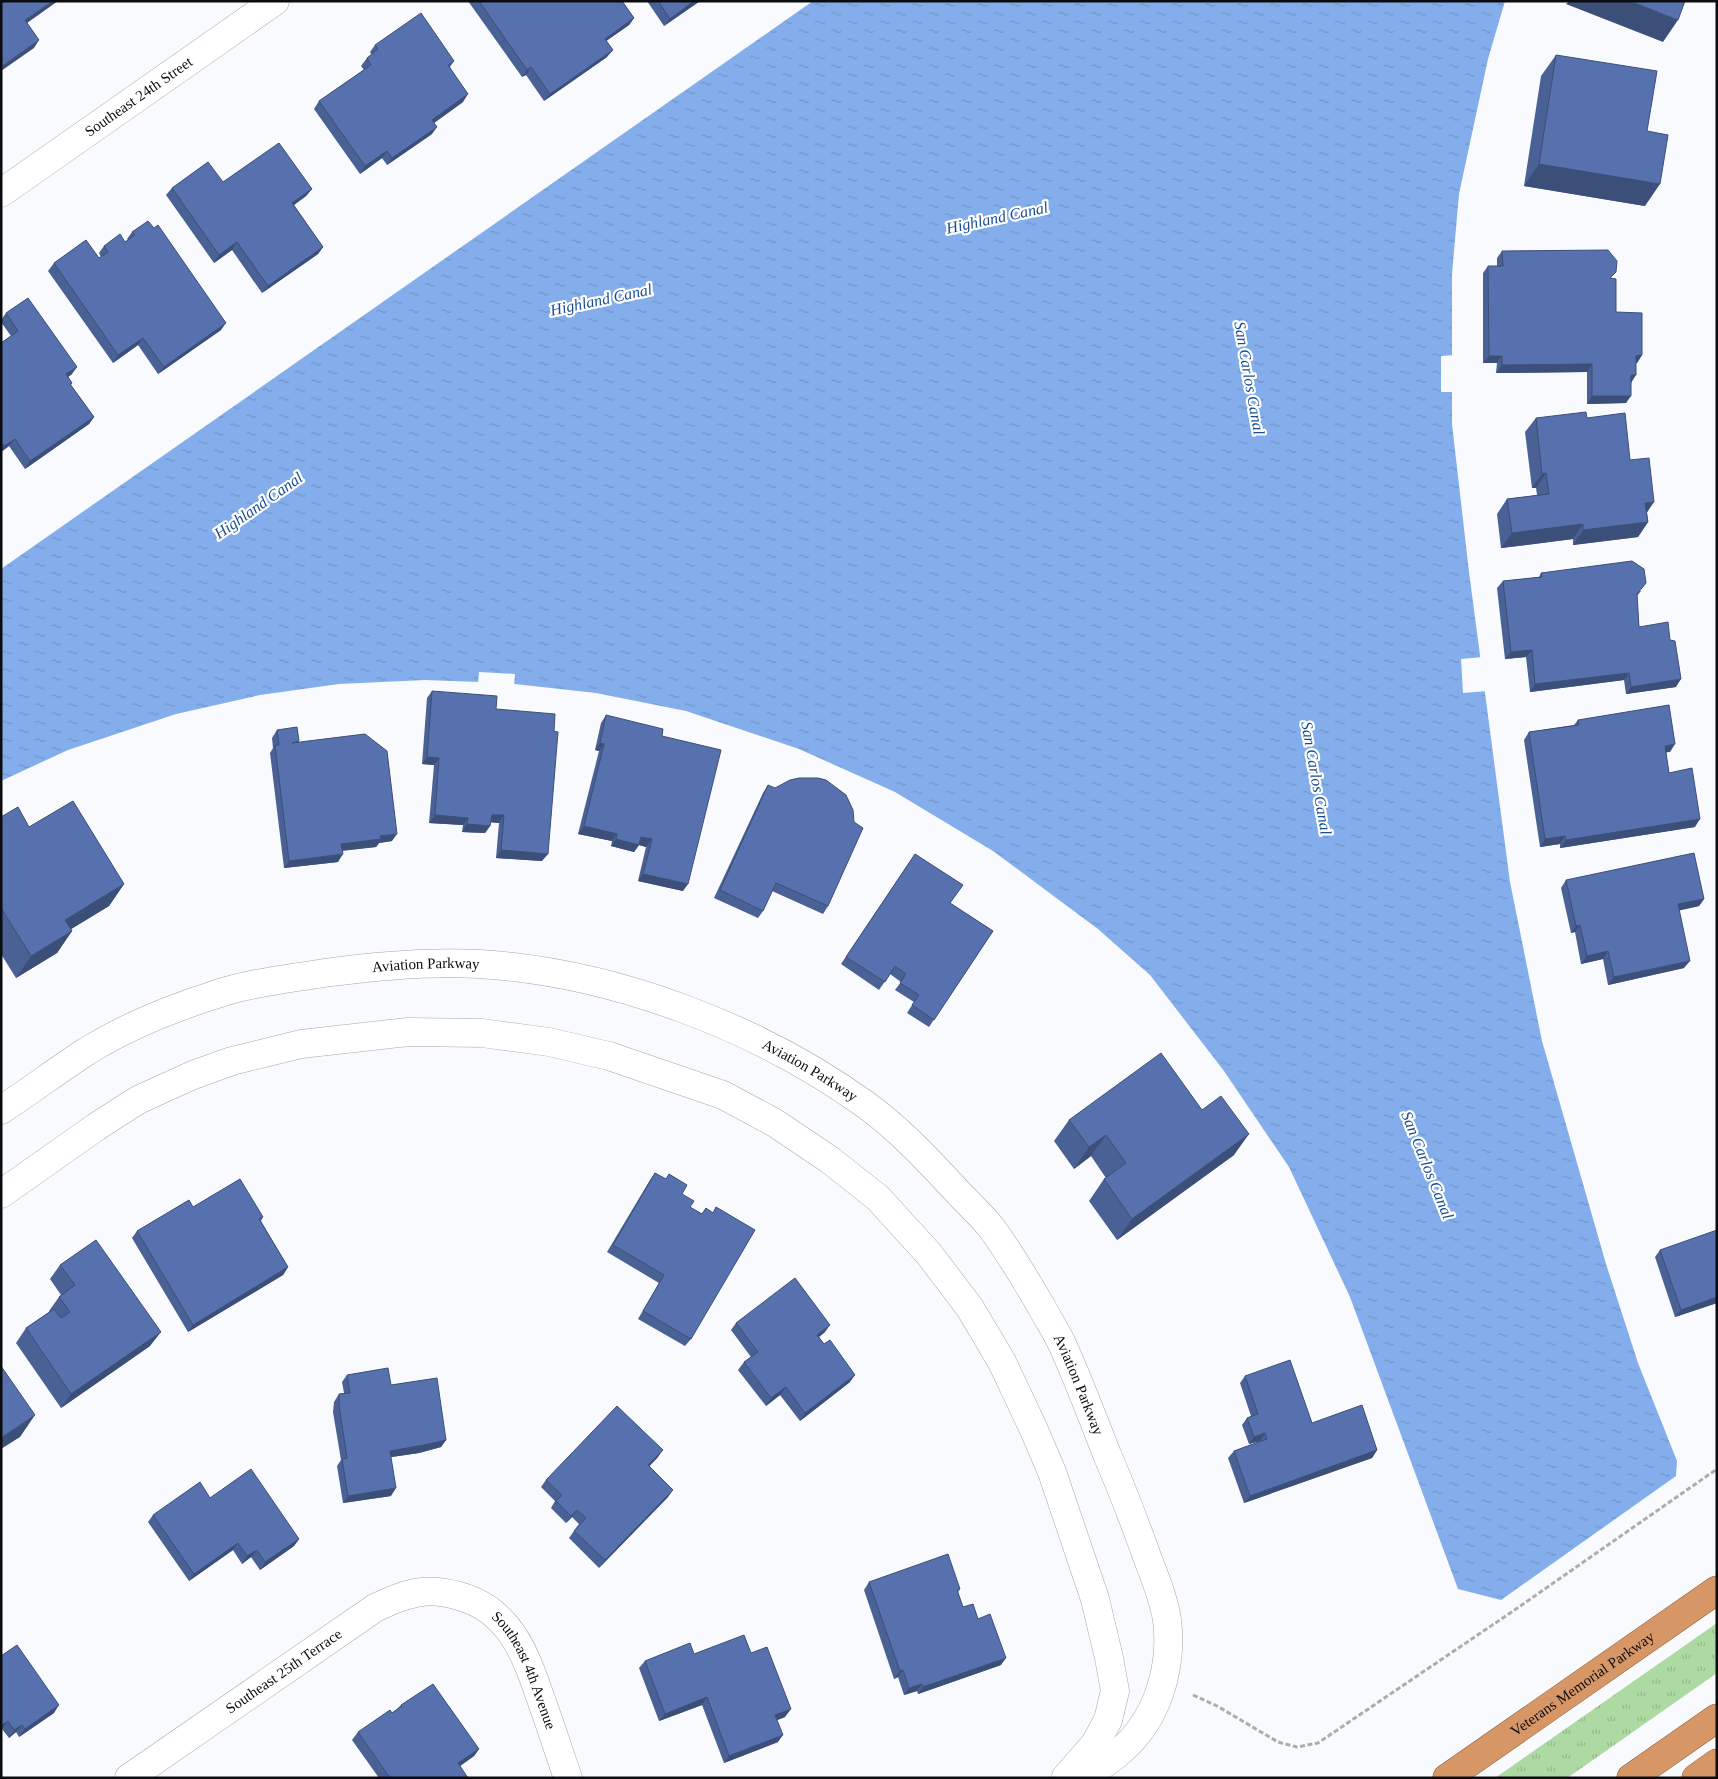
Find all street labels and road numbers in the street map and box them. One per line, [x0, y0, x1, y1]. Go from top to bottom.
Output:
street label: Southeast 24th Street [82, 53, 196, 140]
street label: Aviation Parkway [371, 955, 481, 975]
street label: Aviation Parkway [760, 1036, 861, 1105]
street label: Aviation Parkway [1050, 1332, 1107, 1438]
street label: Southeast 4th Avenue [489, 1608, 559, 1732]
street label: Southeast 25th Terrace [223, 1625, 345, 1717]
street label: Veterans Memorial Parkway [1508, 1628, 1658, 1739]

